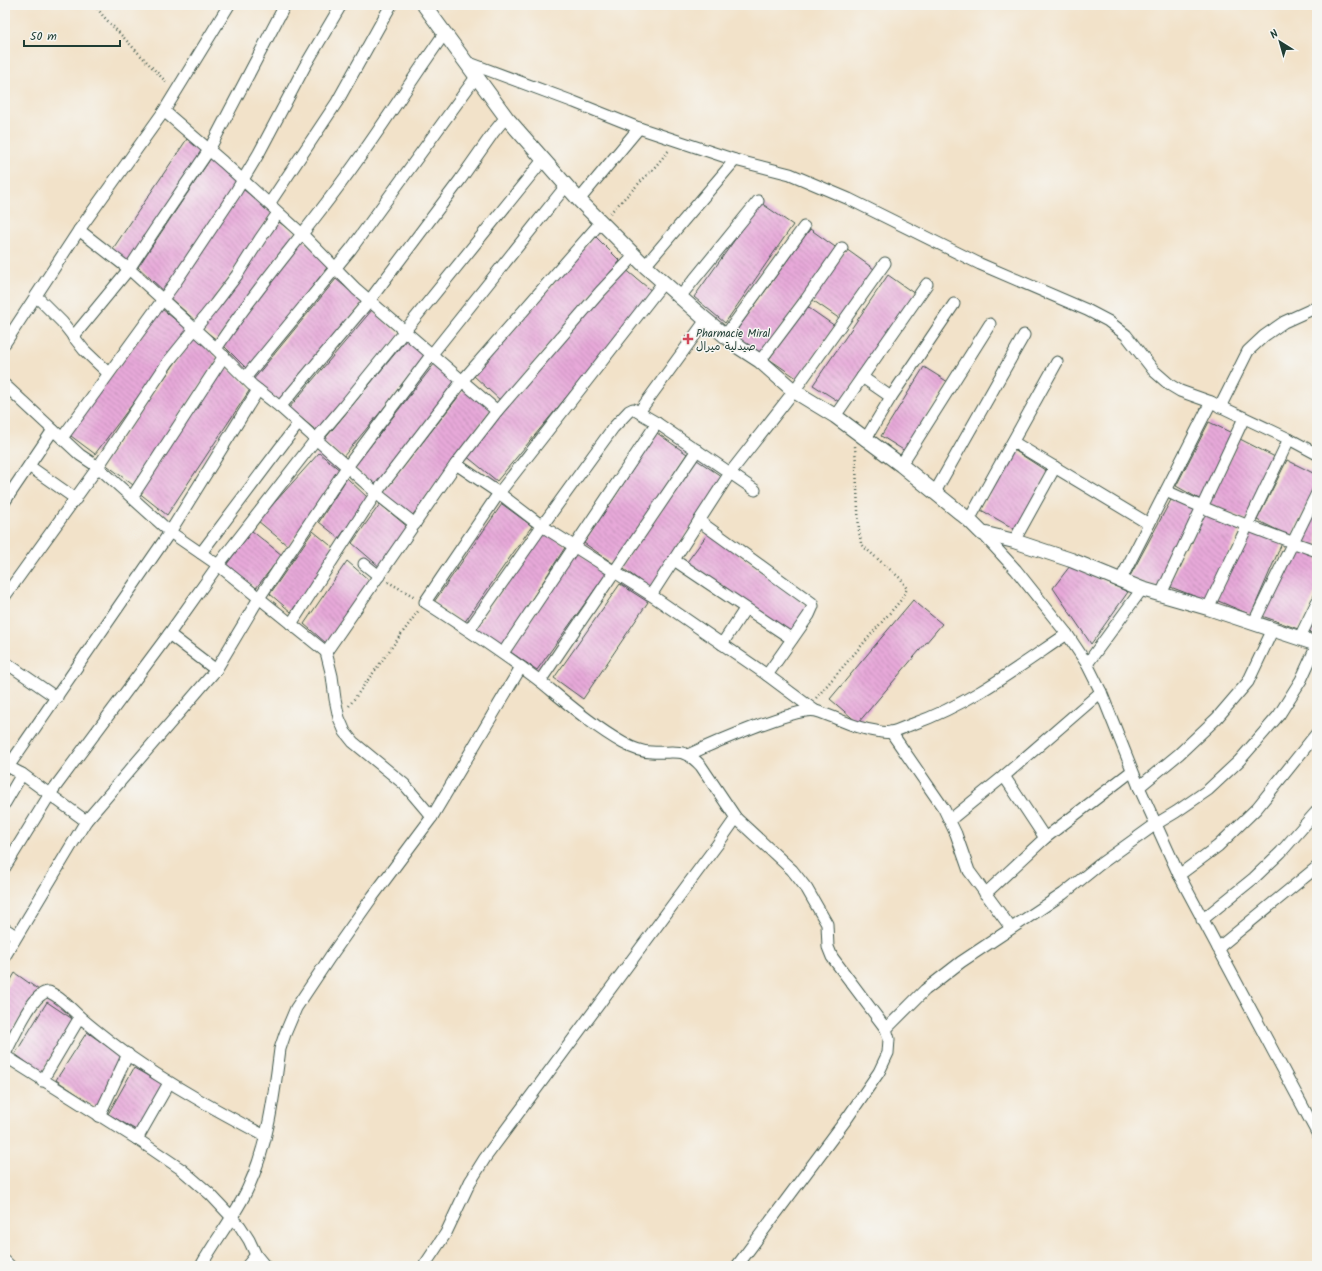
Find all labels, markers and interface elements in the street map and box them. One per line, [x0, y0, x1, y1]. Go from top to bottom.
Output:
scale bar [24, 22, 120, 48]
north arrow [1260, 22, 1300, 62]
text: N [1266, 26, 1283, 44]
text: 50 m [30, 27, 57, 46]
place label: Pharmacie Miral صيدلية ميرال [696, 325, 771, 356]
marker: Pharmacie Miral صيدلية ميرال [683, 334, 693, 344]

